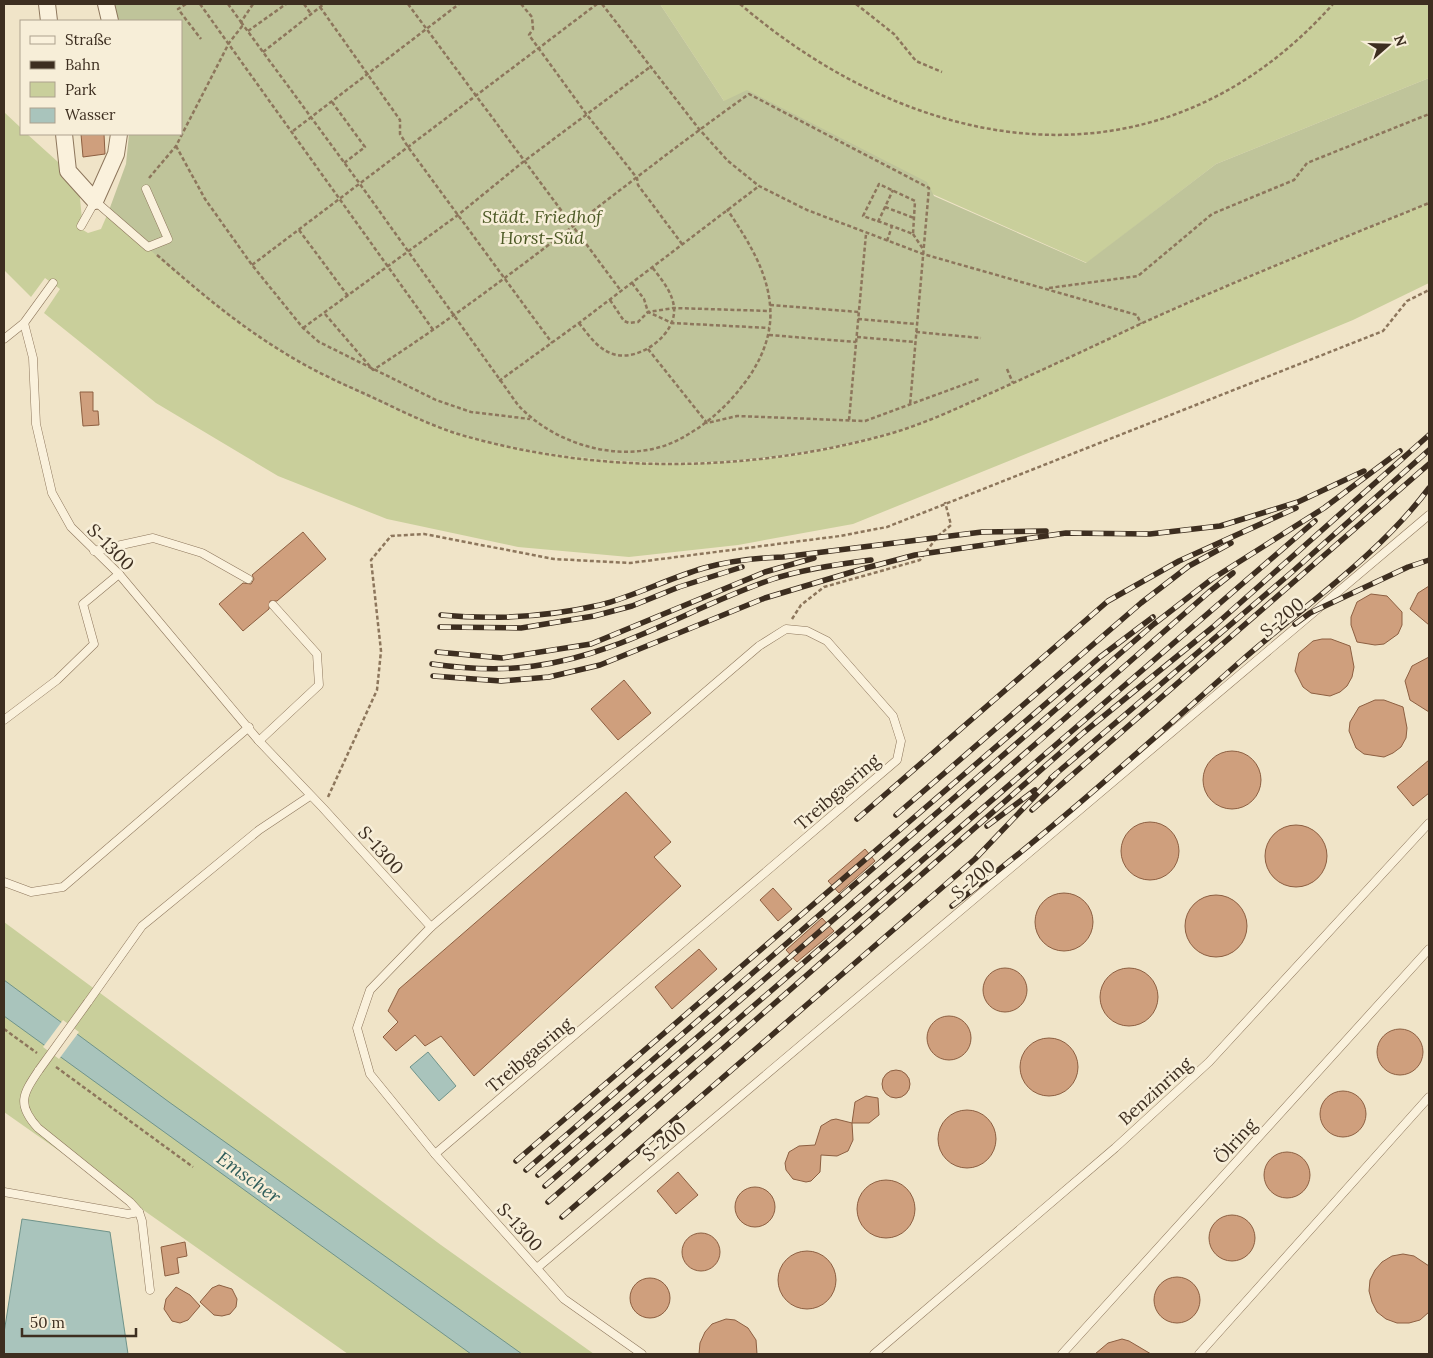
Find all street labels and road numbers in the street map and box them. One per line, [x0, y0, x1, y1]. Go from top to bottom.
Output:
street label: S-1300 [83, 519, 139, 575]
street label: S-200 [1255, 592, 1309, 642]
street label: Treibgasring [790, 748, 885, 835]
street label: S-1300 [353, 821, 409, 879]
street label: S-200 [946, 854, 1000, 904]
street label: Treibgasring [481, 1012, 578, 1098]
street label: Benzinring [1114, 1051, 1197, 1130]
street label: Ölring [1209, 1113, 1262, 1168]
street label: S-200 [637, 1116, 691, 1166]
street label: S-1300 [492, 1198, 548, 1256]

